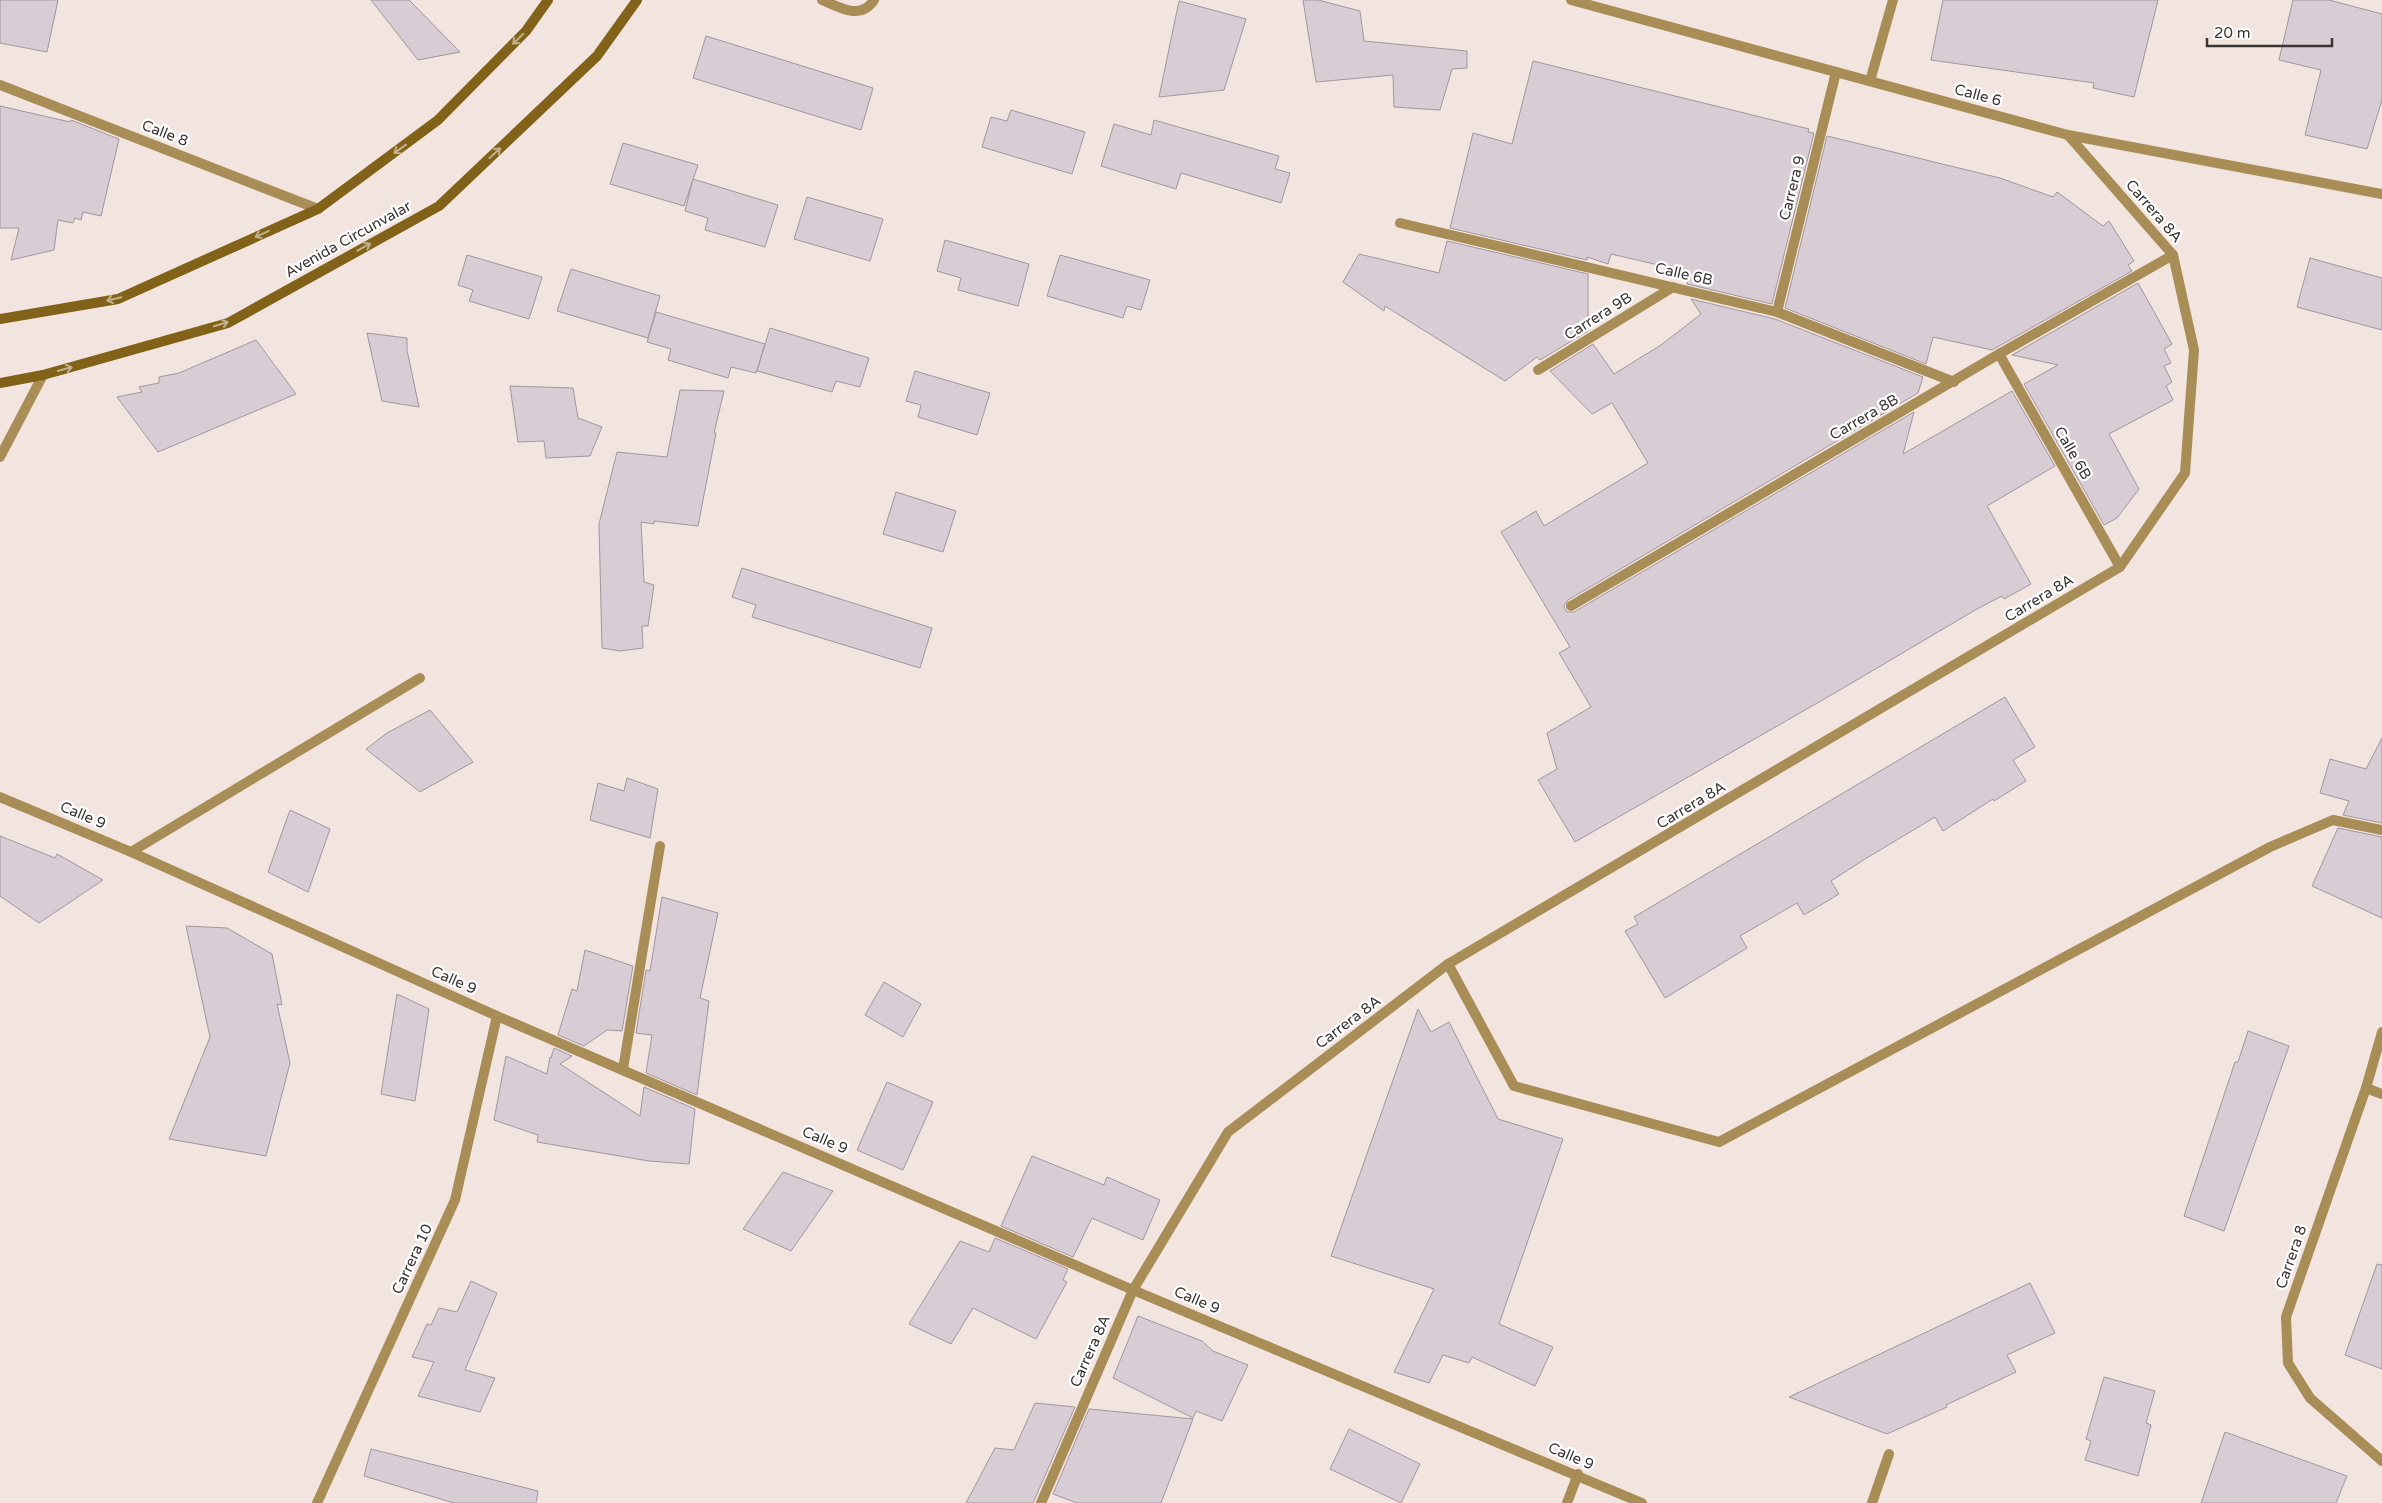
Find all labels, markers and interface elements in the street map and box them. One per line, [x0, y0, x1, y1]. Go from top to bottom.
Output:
scale bar [2207, 15, 2332, 47]
text: 20 m [2214, 24, 2251, 42]
one-way arrow [513, 32, 525, 44]
street label: Calle 6 [1952, 80, 2004, 110]
street label: Calle 8 [139, 116, 191, 150]
one-way arrow [393, 144, 407, 154]
one-way arrow [488, 147, 501, 159]
street label: Carrera 9 [1775, 154, 1809, 222]
street label: Carrera 8A [2122, 176, 2186, 246]
street label: Avenida Circunvalar [282, 197, 415, 281]
one-way arrow [255, 230, 270, 240]
one-way arrow [356, 242, 371, 252]
street label: Calle 6B [1653, 259, 1715, 289]
street label: Carrera 9B [1561, 288, 1635, 344]
one-way arrow [106, 295, 122, 305]
one-way arrow [213, 319, 229, 329]
one-way arrow [56, 363, 72, 373]
street label: Carrera 8B [1826, 390, 1902, 444]
street label: Calle 6B [2051, 423, 2095, 483]
street label: Carrera 8A [2001, 570, 2077, 626]
street label: Carrera 8A [1653, 777, 1729, 833]
street label: Calle 9 [57, 797, 109, 833]
street label: Calle 9 [428, 962, 480, 998]
street label: Carrera 8A [1312, 992, 1384, 1052]
street label: Calle 9 [799, 1122, 851, 1158]
street label: Carrera 10 [388, 1221, 436, 1297]
street label: Carrera 8 [2272, 1223, 2310, 1291]
street label: Calle 9 [1171, 1282, 1223, 1318]
street label: Carrera 8A [1066, 1312, 1114, 1390]
street label: Calle 9 [1545, 1438, 1597, 1474]

